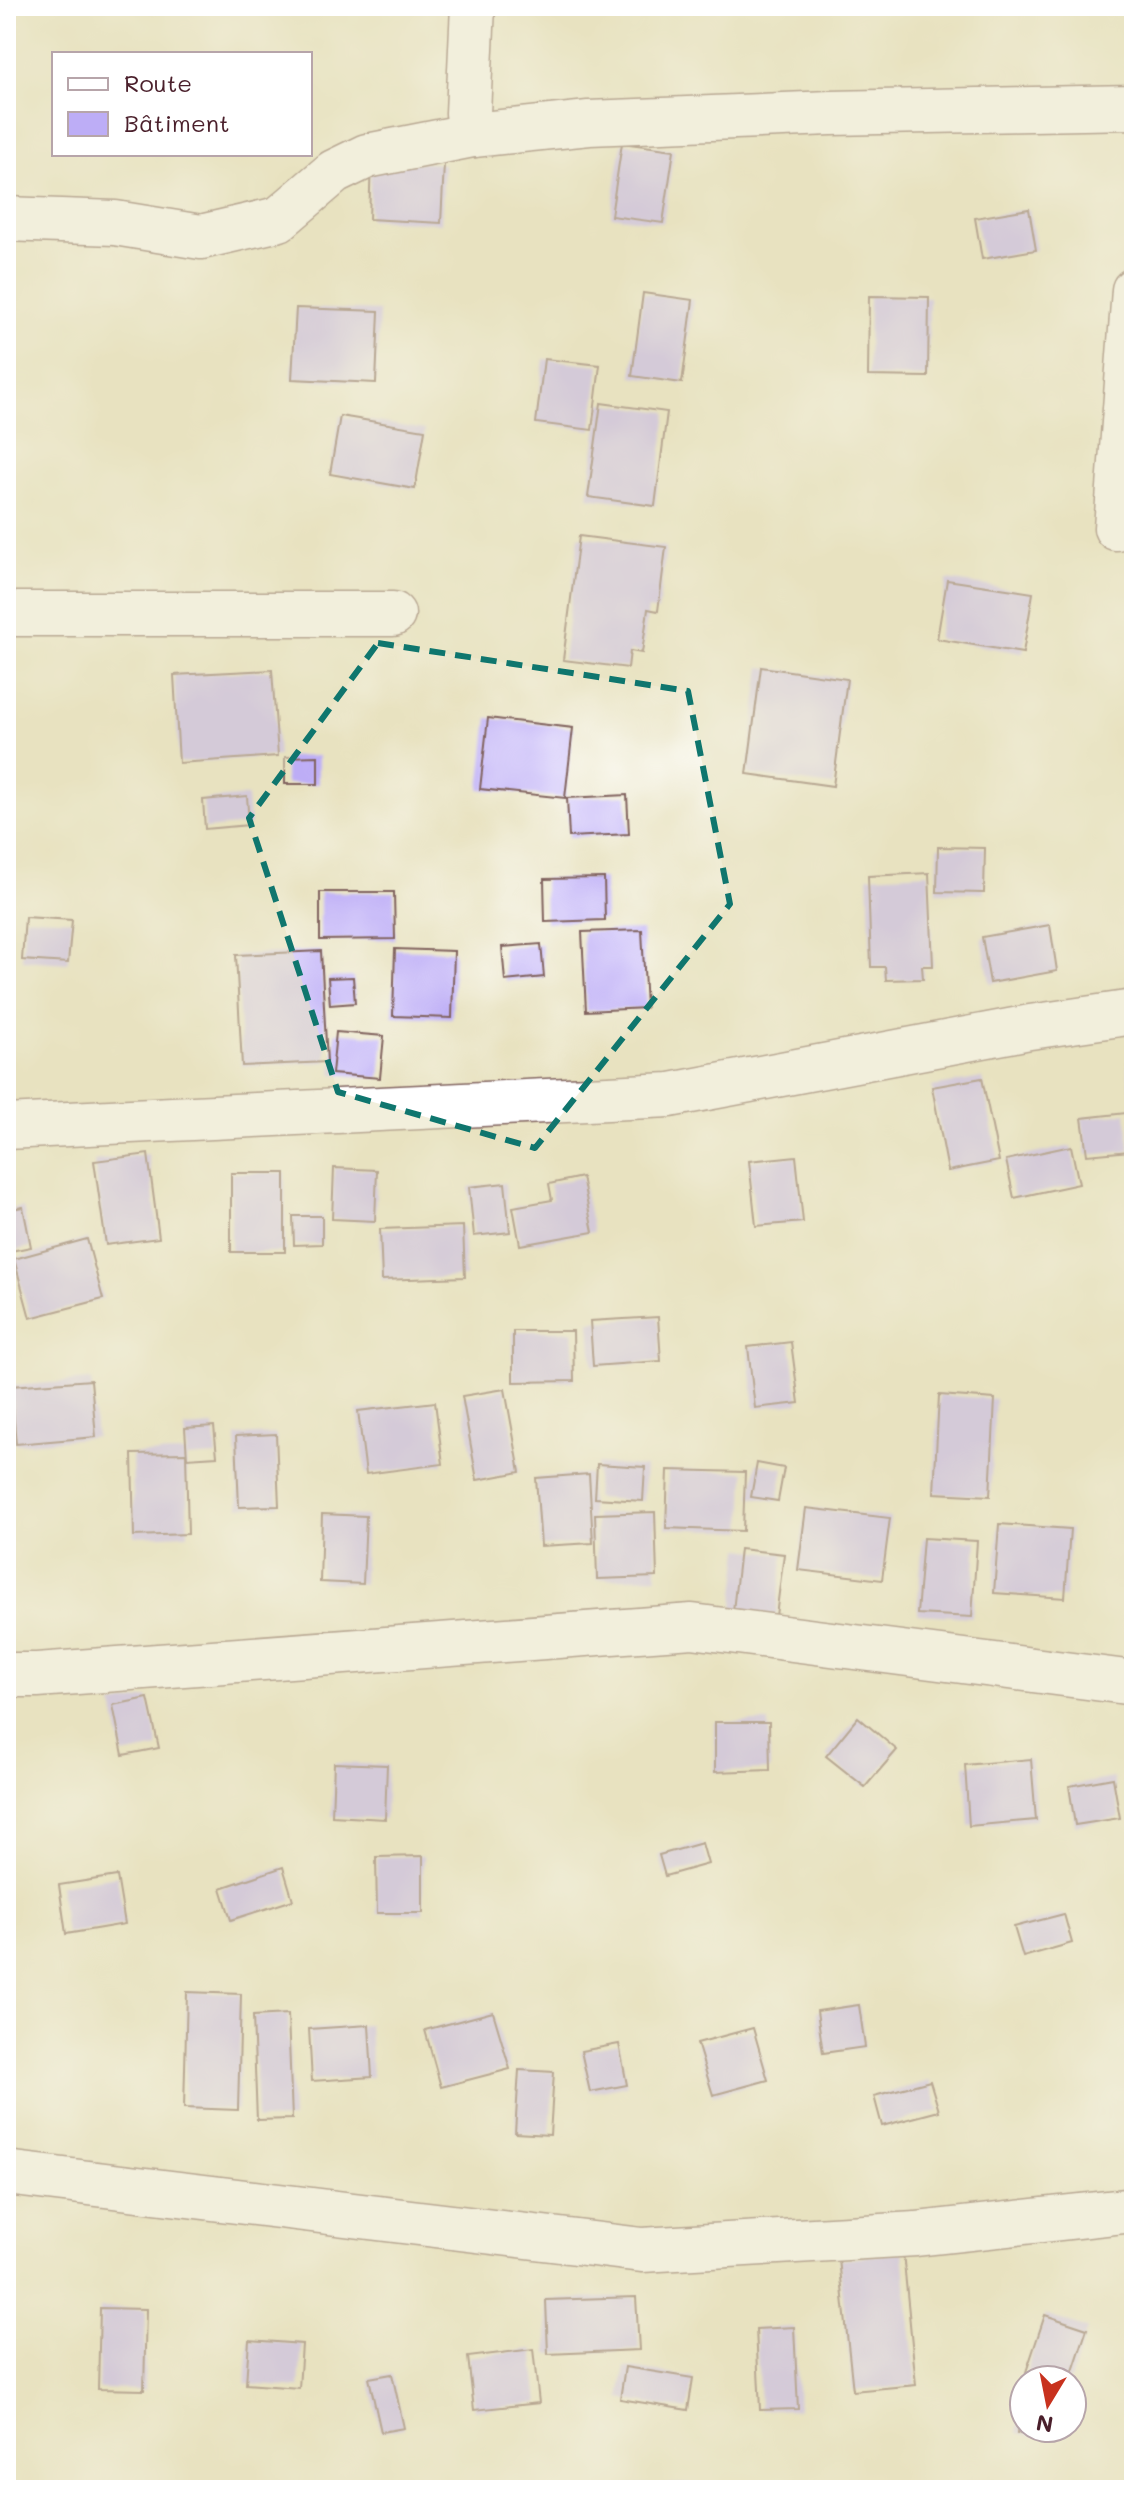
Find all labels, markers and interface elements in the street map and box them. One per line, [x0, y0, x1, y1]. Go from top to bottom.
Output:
legend [52, 52, 312, 156]
text: Route [124, 67, 192, 98]
text: Bâtiment [124, 107, 230, 138]
north arrow [1008, 2364, 1088, 2444]
text: N [1034, 2408, 1055, 2440]

